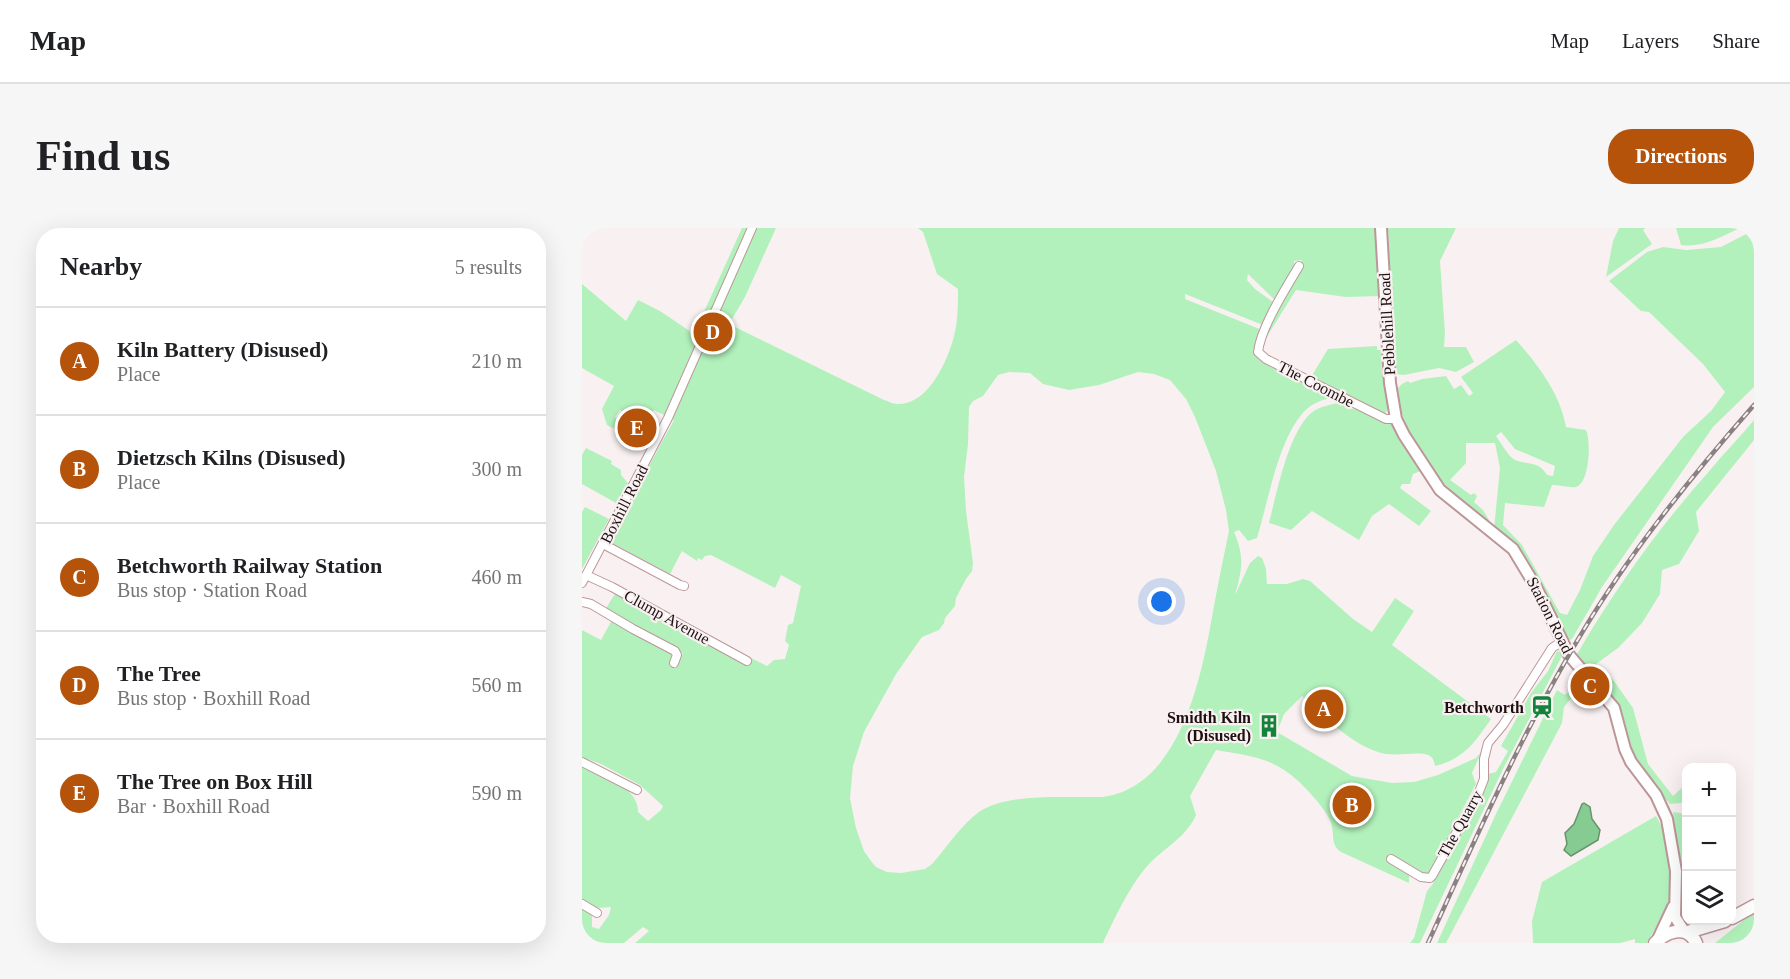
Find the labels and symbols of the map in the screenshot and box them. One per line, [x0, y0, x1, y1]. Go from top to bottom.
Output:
street label: Pebblehill Road [1376, 272, 1398, 376]
pin: D [694, 310, 732, 354]
street label: The Coombe [1275, 358, 1357, 410]
pin: E [618, 406, 656, 450]
street label: Boxhill Road [597, 462, 651, 546]
street label: Station Road [1524, 574, 1576, 656]
street label: Clump Avenue [621, 586, 713, 648]
your location [1147, 587, 1176, 616]
pin: C [1570, 664, 1610, 708]
pin: A [1304, 686, 1344, 732]
station icon: Betchworth [1529, 694, 1555, 720]
place label: Betchworth [1444, 699, 1524, 716]
place label: Smidth Kiln (Disused) [1167, 709, 1251, 745]
building icon: Smidth Kiln (Disused) [1256, 713, 1282, 739]
pin: B [1332, 782, 1372, 828]
street label: The Quarry [1435, 787, 1486, 861]

